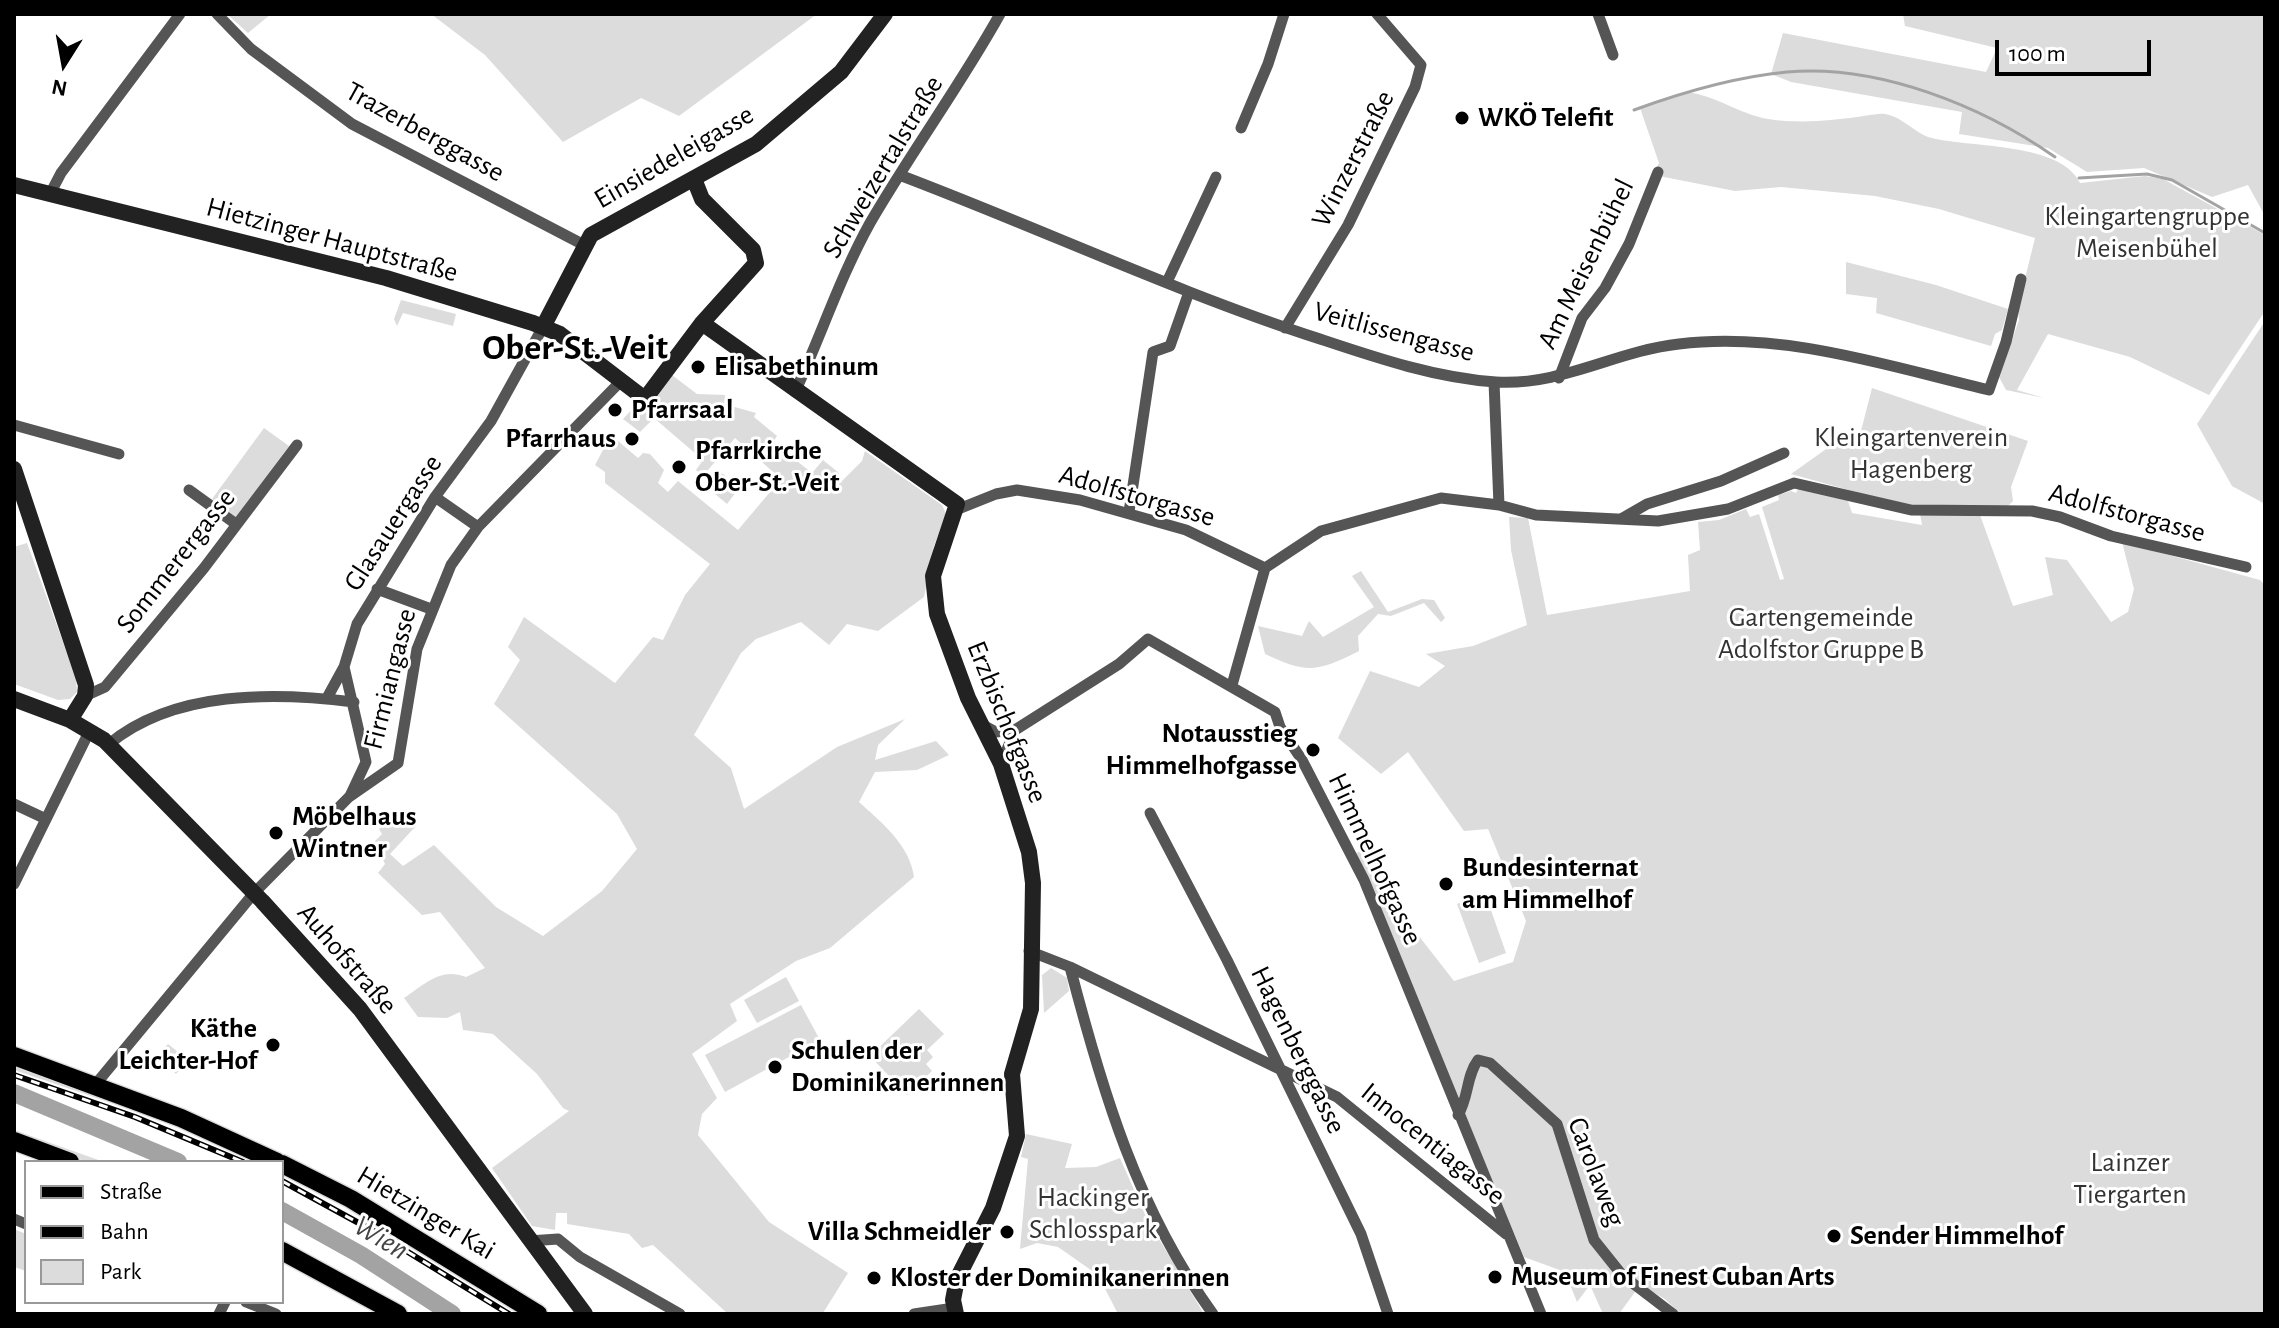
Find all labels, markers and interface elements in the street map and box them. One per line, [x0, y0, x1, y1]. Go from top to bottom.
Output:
north arrow [24, 24, 104, 104]
scale bar [1999, 24, 2155, 74]
text: 100 m [2009, 42, 2066, 66]
street label: Schweizertalstraße [815, 70, 951, 264]
text: N [50, 75, 69, 100]
street label: Trazerberggasse [340, 75, 510, 189]
street label: Winzerstraße [1304, 85, 1402, 233]
street label: Einsiedeleigasse [588, 98, 760, 216]
place label: WKÖ Telefit [1478, 101, 1613, 135]
marker: WKÖ Telefit [1453, 109, 1471, 127]
street label: Am Meisenbühel [1530, 174, 1642, 354]
street label: Hietzinger Hauptstraße [202, 190, 462, 290]
park label: Kleingartengruppe Meisenbühel [2044, 200, 2250, 266]
street label: Veitlissengasse [1310, 294, 1478, 370]
district label: Ober-St.-Veit [482, 326, 668, 370]
place label: Elisabethinum [714, 350, 879, 384]
marker: Elisabethinum [689, 358, 707, 376]
place label: Pfarrsaal [631, 393, 733, 427]
marker: Pfarrsaal [606, 401, 624, 419]
park label: Kleingartenverein Hagenberg [1814, 421, 2008, 487]
place label: Pfarrhaus [505, 422, 616, 456]
marker: Pfarrhaus [623, 430, 641, 448]
place label: Pfarrkirche Ober-St.-Veit [695, 434, 839, 500]
street label: Glasauergasse [337, 449, 449, 597]
marker: Pfarrkirche Ober-St.-Veit [670, 458, 688, 476]
street label: Adolfstorgasse [1055, 458, 1219, 534]
street label: Adolfstorgasse [2045, 476, 2209, 550]
street label: Sommerergasse [109, 482, 243, 640]
park label: Gartengemeinde Adolfstor Gruppe B [1718, 601, 1924, 667]
street label: Firmiangasse [356, 605, 424, 753]
street label: Erzbischofgasse [959, 636, 1055, 808]
place label: Notausstieg Himmelhofgasse [1106, 717, 1297, 783]
marker: Notausstieg Himmelhofgasse [1304, 741, 1322, 759]
street label: Himmelhofgasse [1321, 768, 1429, 950]
place label: Möbelhaus Wintner [292, 800, 417, 866]
marker: Möbelhaus Wintner [267, 824, 285, 842]
place label: Bundesinternat am Himmelhof [1462, 851, 1638, 917]
marker: Bundesinternat am Himmelhof [1437, 875, 1455, 893]
street label: Auhofstraße [290, 897, 404, 1021]
street label: Hagenberggasse [1243, 961, 1353, 1139]
place label: Käthe Leichter-Hof [118, 1012, 257, 1078]
place label: Schulen der Dominikanerinnen [791, 1034, 1004, 1100]
marker: Käthe Leichter-Hof [264, 1036, 282, 1054]
marker: Schulen der Dominikanerinnen [766, 1058, 784, 1076]
street label: Innocentiagasse [1354, 1075, 1512, 1213]
street label: Carolaweg [1560, 1113, 1632, 1231]
park label: Lainzer Tiergarten [2073, 1146, 2187, 1212]
street label: Hietzinger Kai [351, 1159, 501, 1267]
legend [24, 1160, 284, 1304]
text: Straße [100, 1180, 162, 1204]
park label: Hackinger Schlosspark [1029, 1181, 1157, 1247]
water label: Wien [347, 1208, 415, 1268]
place label: Villa Schmeidler [808, 1215, 991, 1249]
place label: Sender Himmelhof [1850, 1219, 2063, 1253]
text: Bahn [100, 1220, 149, 1244]
marker: Villa Schmeidler [998, 1223, 1016, 1241]
marker: Sender Himmelhof [1825, 1227, 1843, 1245]
text: Park [100, 1260, 141, 1284]
place label: Museum of Finest Cuban Arts [1511, 1260, 1834, 1294]
place label: Kloster der Dominikanerinnen [890, 1261, 1230, 1295]
marker: Museum of Finest Cuban Arts [1486, 1268, 1504, 1286]
marker: Kloster der Dominikanerinnen [865, 1269, 883, 1287]

